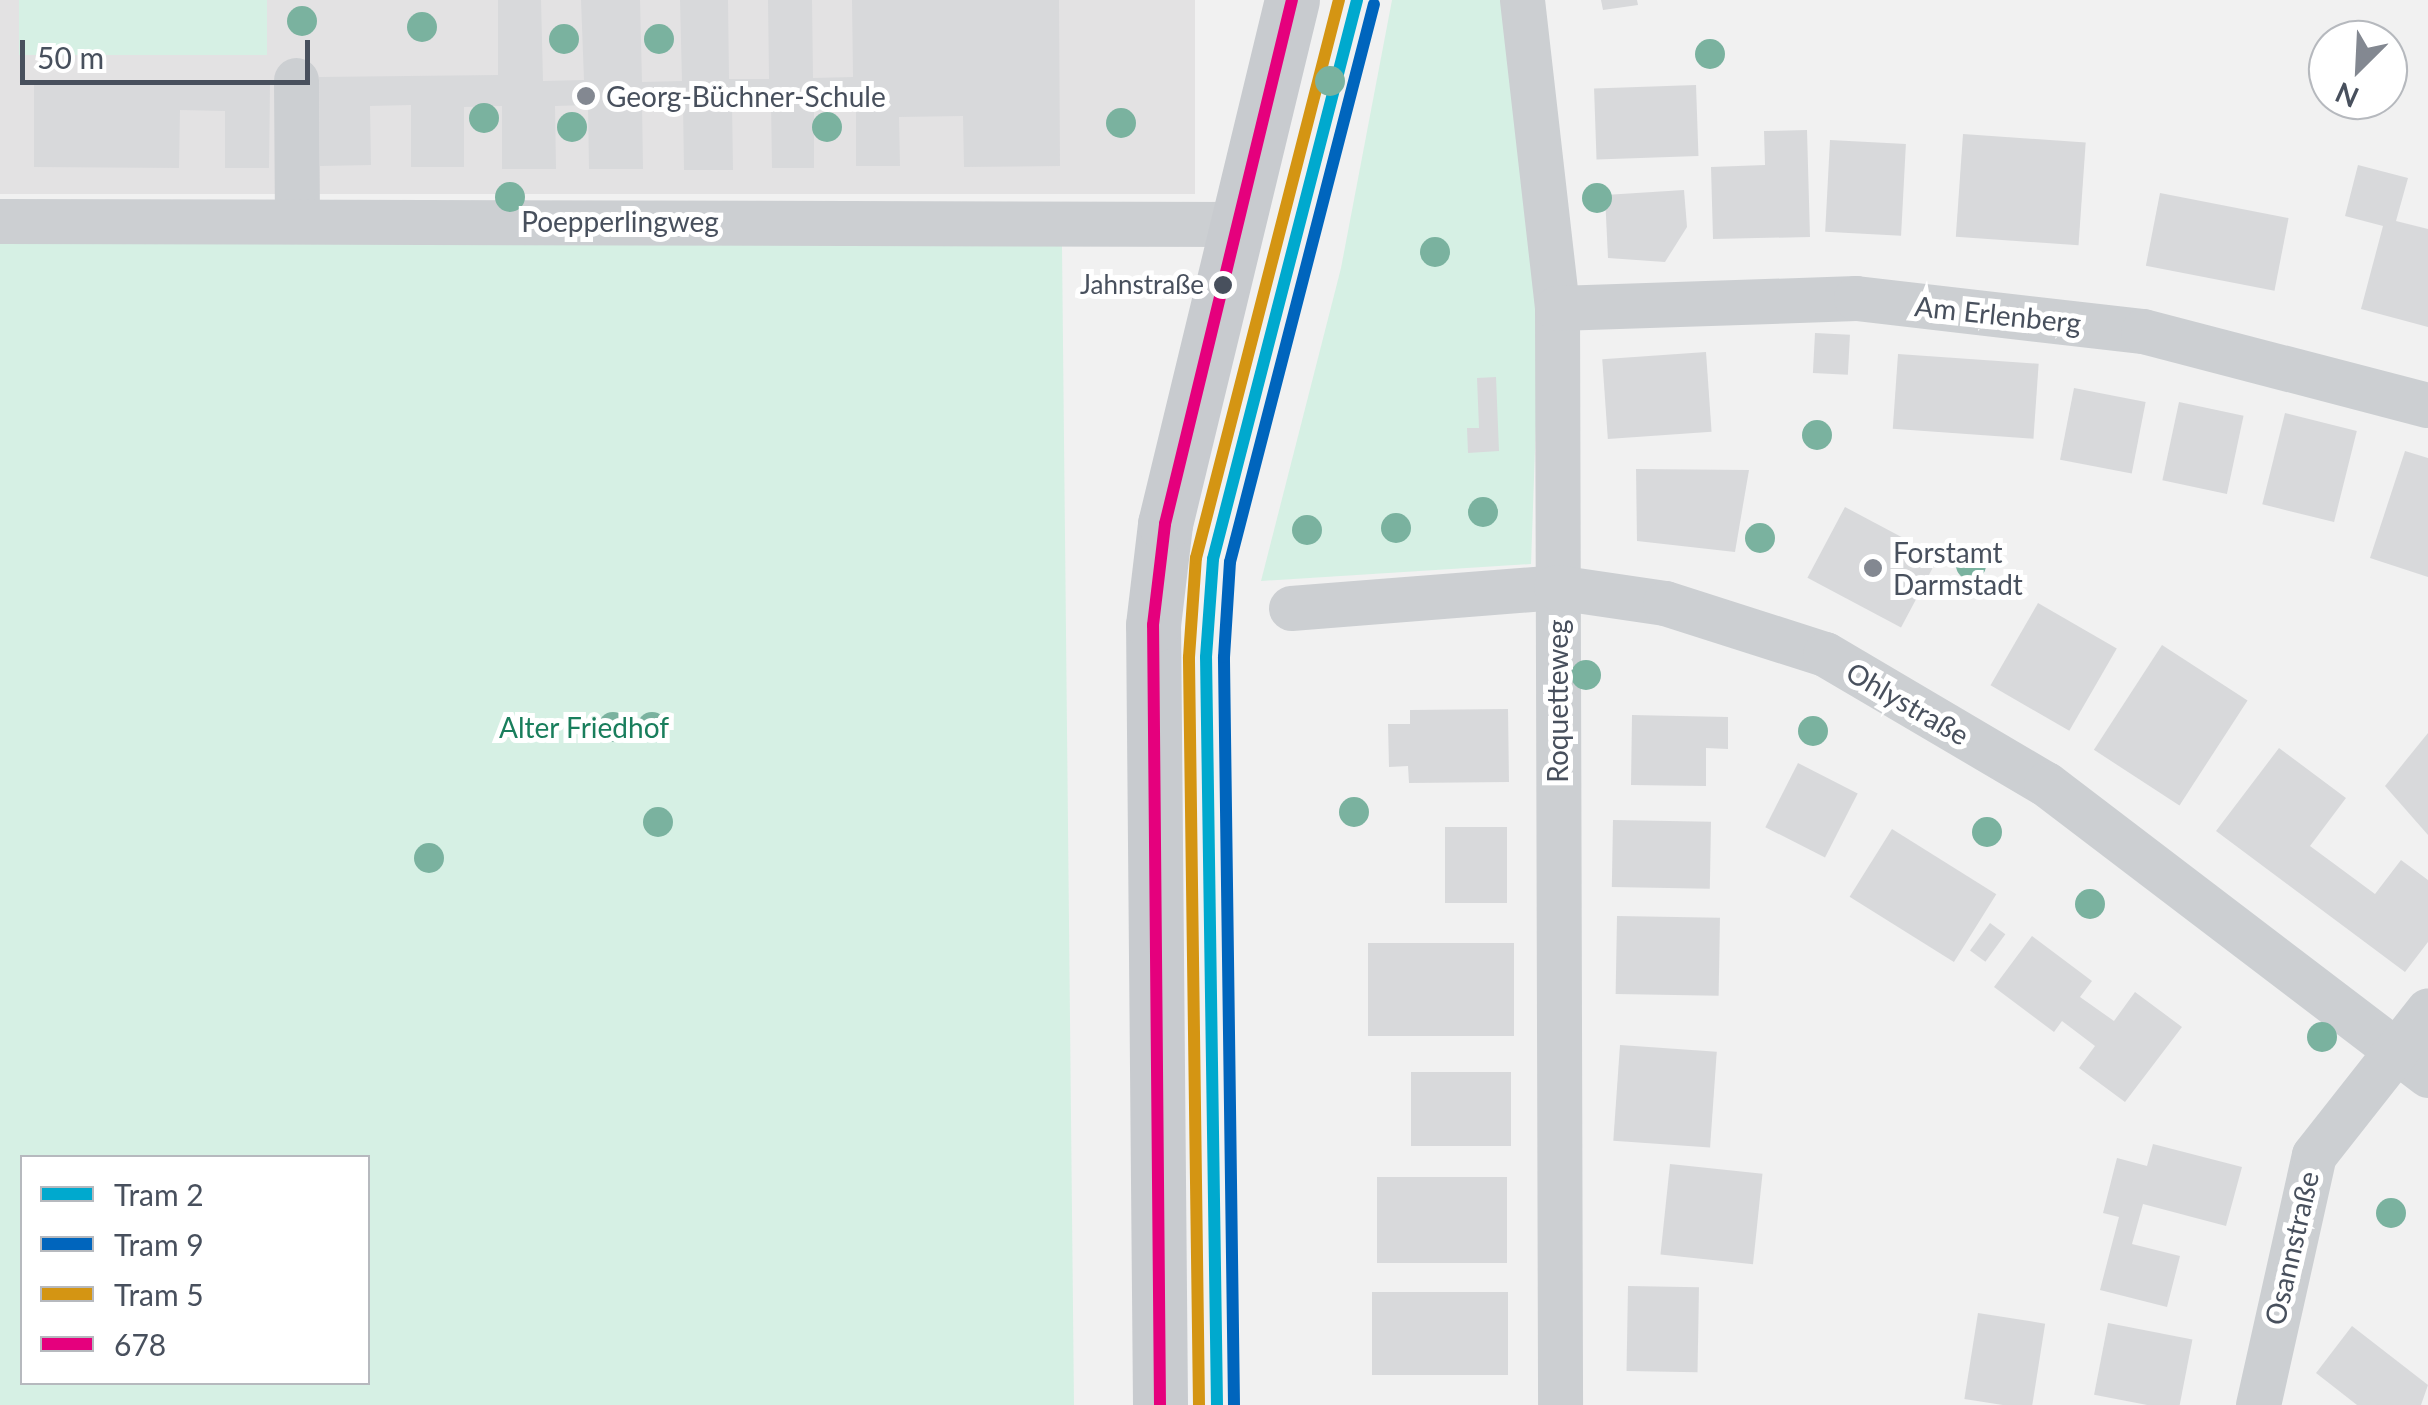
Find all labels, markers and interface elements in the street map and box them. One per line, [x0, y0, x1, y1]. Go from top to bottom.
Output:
scale bar [25, 20, 315, 82]
north arrow [2308, 20, 2408, 120]
text: 50 m [37, 39, 104, 75]
text: N [2330, 76, 2363, 116]
place label: Georg-Büchner-Schule [606, 79, 886, 113]
marker: Georg-Büchner-Schule [575, 85, 597, 107]
street label: Poepperlingweg [521, 204, 719, 238]
place label: Jahnstraße [1080, 269, 1204, 301]
marker: Jahnstraße [1213, 275, 1233, 295]
street label: Am Erlenberg [1913, 289, 2083, 339]
place label: Forstamt Darmstadt [1893, 535, 2023, 601]
marker: Forstamt Darmstadt [1862, 557, 1884, 579]
street label: Roquetteweg [1540, 619, 1574, 783]
street label: Ohlystraße [1841, 655, 1975, 751]
park label: Alter Friedhof [499, 710, 669, 744]
legend [20, 1155, 370, 1385]
street label: Osannstraße [2257, 1168, 2325, 1328]
text: Tram 2 [114, 1176, 204, 1212]
text: Tram 9 [114, 1226, 204, 1262]
text: Tram 5 [114, 1276, 204, 1312]
text: 678 [114, 1326, 166, 1362]

